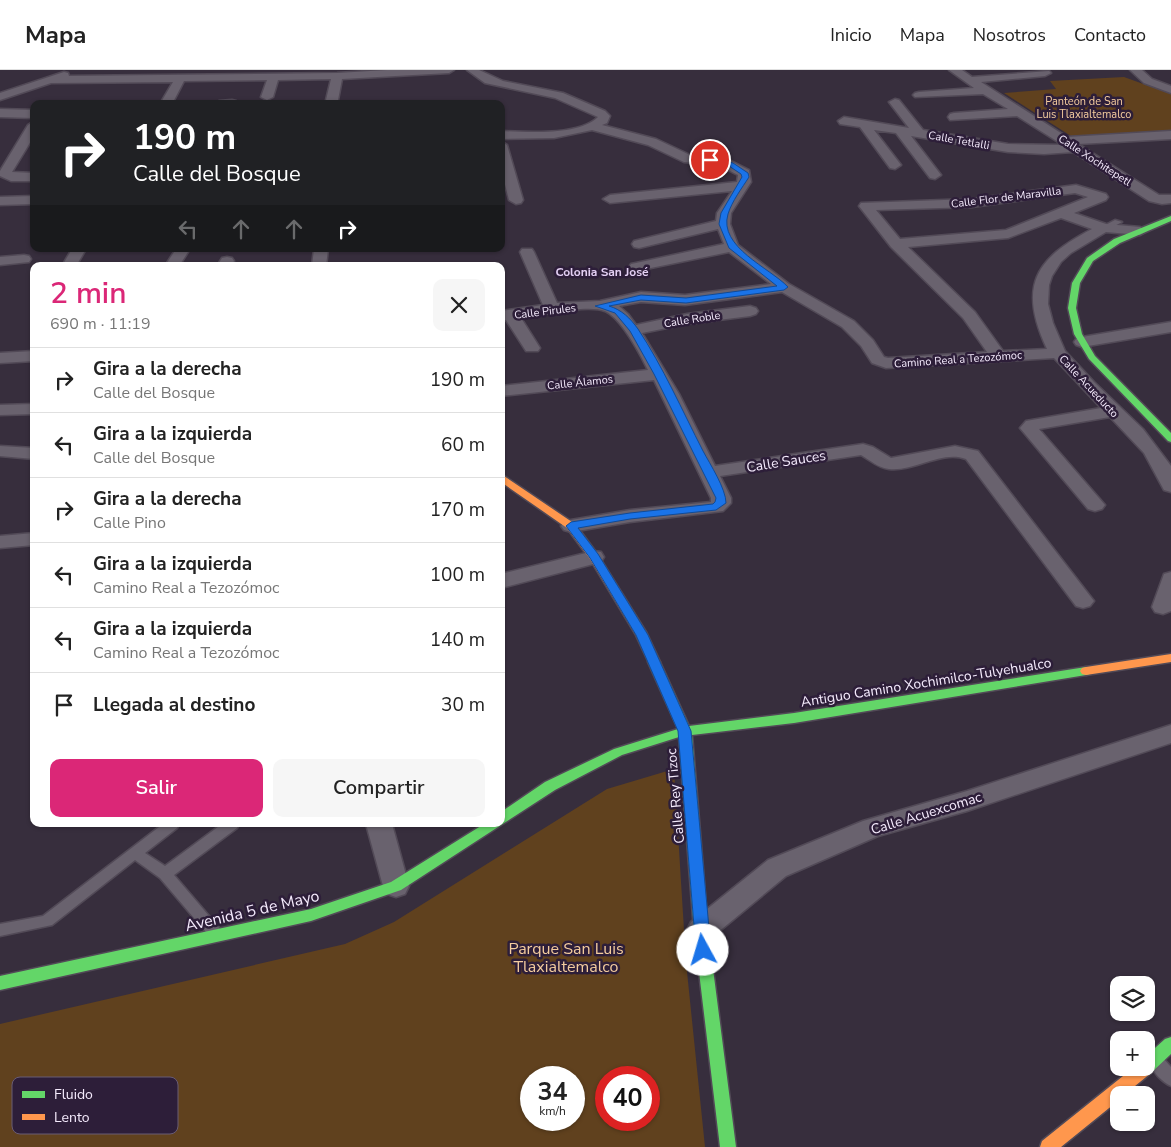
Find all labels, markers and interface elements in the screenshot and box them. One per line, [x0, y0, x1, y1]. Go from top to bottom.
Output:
text: Mapa [25, 19, 87, 51]
text: Inicio [830, 23, 872, 47]
text: Mapa [900, 23, 945, 47]
text: Nosotros [973, 23, 1046, 47]
text: Contacto [1074, 23, 1146, 47]
park label: Panteón de San Luis Tlaxialtemalco [1037, 94, 1131, 122]
text: 190 m [133, 114, 236, 161]
icon: right [50, 120, 115, 185]
street label: Calle Tetlalli [927, 128, 991, 153]
street label: Calle Xochitepetl [1055, 131, 1135, 190]
pin [689, 139, 731, 181]
icon: arrive [696, 146, 724, 174]
text: Calle del Bosque [133, 159, 301, 189]
street label: Calle Flor de Maravilla [950, 183, 1062, 212]
icon: left [174, 215, 202, 243]
icon: ahead [227, 215, 255, 243]
icon: ahead [280, 215, 308, 243]
icon: right [333, 215, 361, 243]
district label: Colonia San José [555, 264, 649, 280]
text: 2 min [50, 273, 126, 314]
button: close [433, 279, 485, 331]
street label: Calle Pirules [513, 300, 577, 323]
street label: Calle Roble [663, 308, 722, 331]
text: 690 m · 11:19 [50, 313, 151, 335]
street label: Camino Real a Tezozómoc [894, 348, 1023, 371]
street label: Calle Acueducto [1056, 352, 1122, 421]
text: Gira a la derecha [93, 356, 242, 382]
icon: right [50, 366, 78, 394]
text: 190 m [430, 367, 485, 393]
street label: Calle Álamos [546, 371, 614, 393]
text: Calle del Bosque [93, 382, 215, 404]
text: Gira a la izquierda [93, 421, 252, 447]
icon: left [50, 431, 78, 459]
text: 60 m [441, 432, 485, 458]
street label: Calle Sauces [745, 446, 827, 477]
text: Calle del Bosque [93, 447, 215, 469]
text: Gira a la derecha [93, 486, 242, 512]
icon: right [50, 496, 78, 524]
text: 170 m [430, 497, 485, 523]
text: Calle Pino [93, 512, 166, 534]
text: Gira a la izquierda [93, 551, 252, 577]
icon: left [50, 561, 78, 589]
text: 100 m [430, 562, 485, 588]
text: Camino Real a Tezozómoc [93, 577, 280, 599]
text: Gira a la izquierda [93, 616, 252, 642]
icon: left [50, 626, 78, 654]
text: 140 m [430, 627, 485, 653]
text: Camino Real a Tezozómoc [93, 642, 280, 664]
street label: Antiguo Camino Xochimilco-Tulyehualco [799, 653, 1053, 712]
icon: arrive [50, 691, 78, 719]
text: Llegada al destino [93, 692, 255, 718]
text: 30 m [441, 692, 485, 718]
street label: Calle Rey Tizoc [662, 747, 689, 844]
button: Salir [50, 759, 263, 817]
button: Compartir [273, 759, 485, 817]
street label: Calle Acuexcomac [868, 787, 984, 839]
street label: Avenida 5 de Mayo [183, 885, 322, 937]
position arrow [676, 923, 728, 975]
park label: Parque San Luis Tlaxialtemalco [508, 938, 624, 978]
map controls [1110, 976, 1155, 1131]
button: layers [1110, 976, 1155, 1021]
button: + [1110, 1031, 1155, 1076]
speed limit sign: 40 [595, 1066, 660, 1131]
text: 34 [537, 1075, 568, 1109]
legend [12, 1077, 178, 1134]
text: Fluido [54, 1085, 93, 1104]
button: − [1110, 1086, 1155, 1131]
text: km/h [539, 1103, 566, 1119]
text: Lento [54, 1108, 90, 1127]

